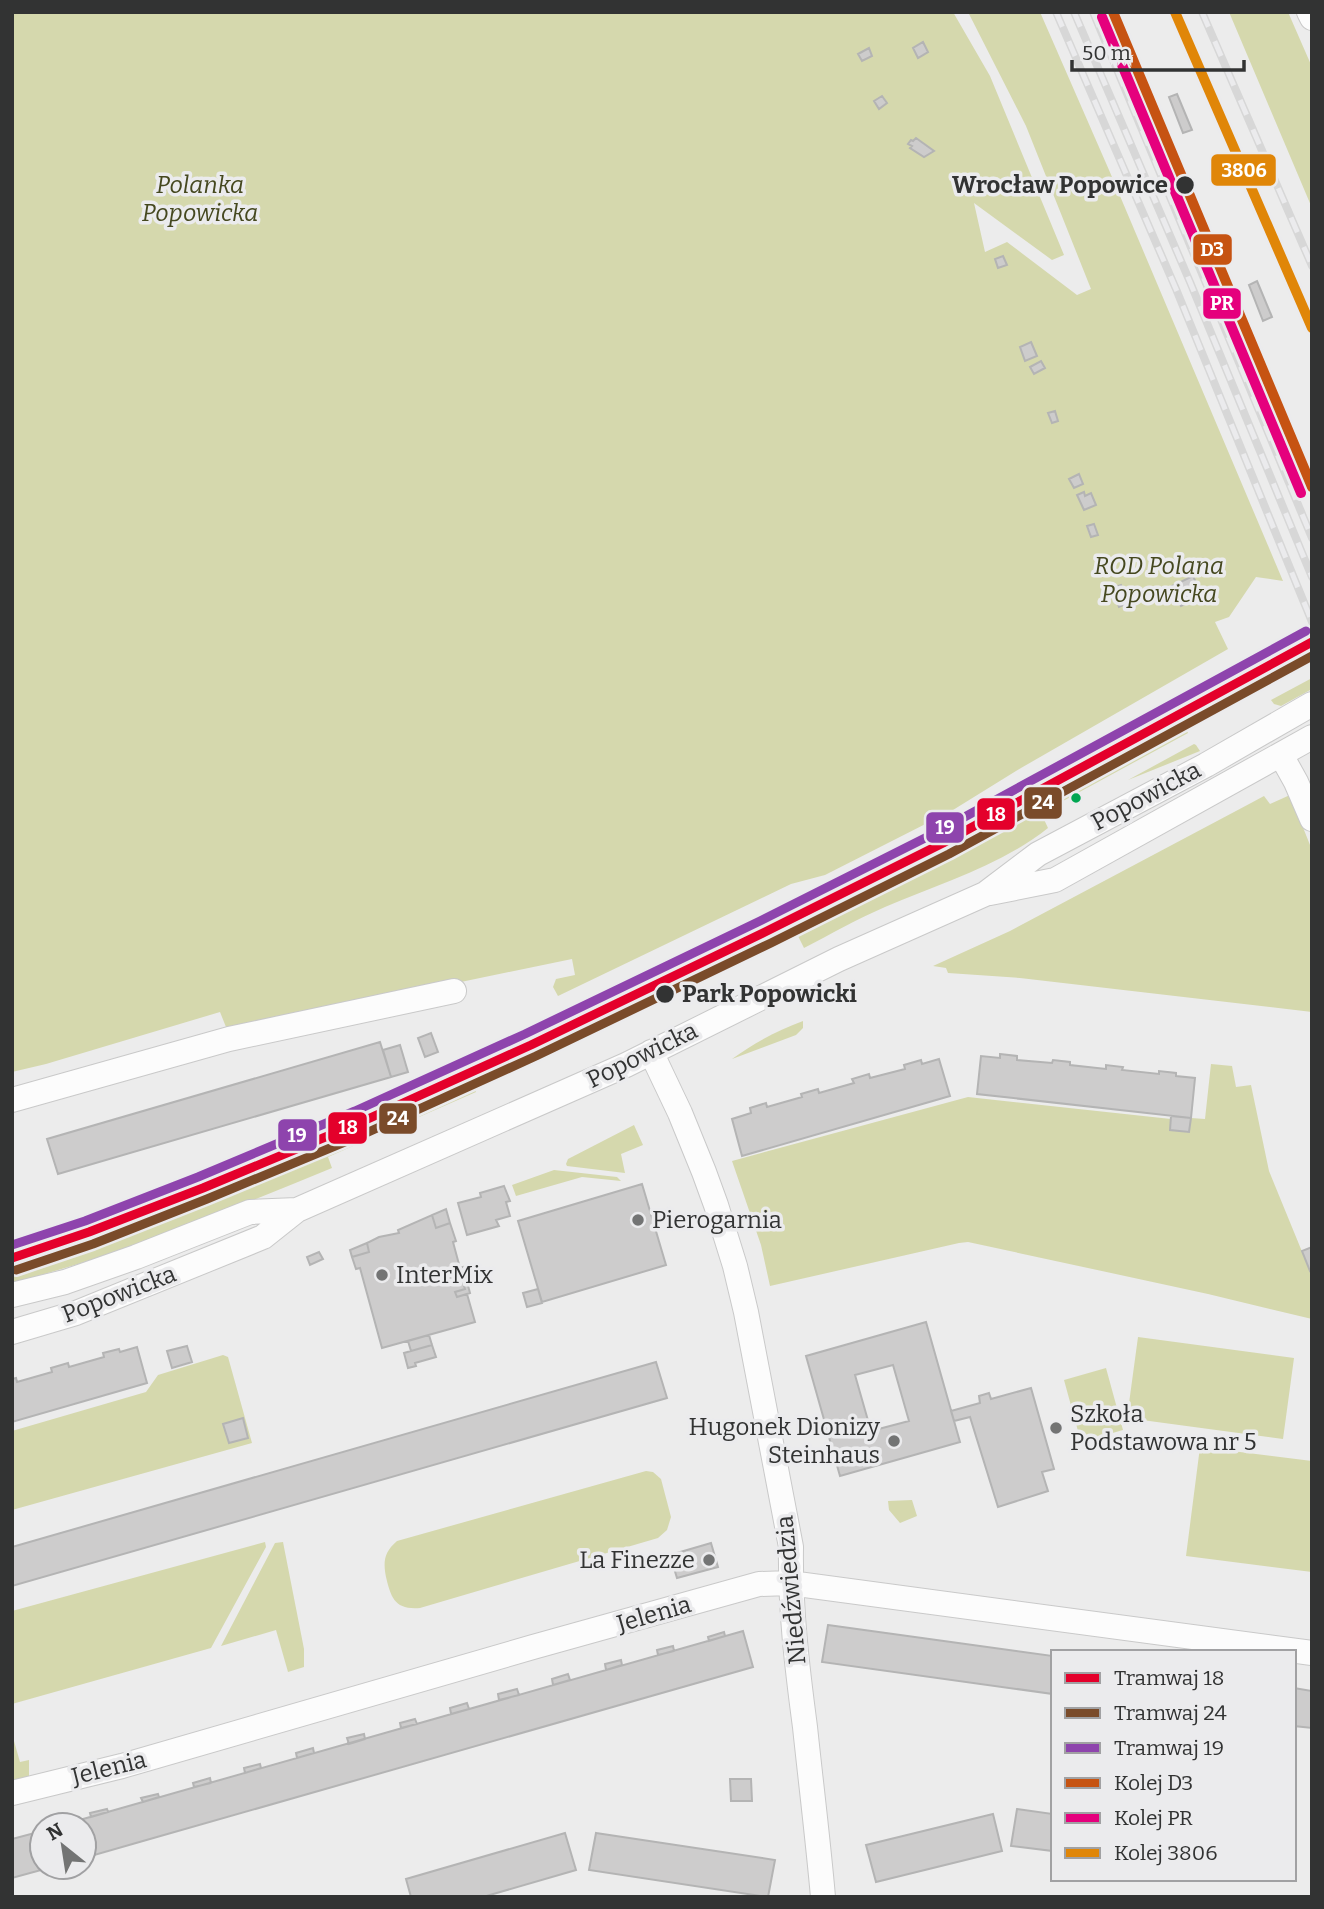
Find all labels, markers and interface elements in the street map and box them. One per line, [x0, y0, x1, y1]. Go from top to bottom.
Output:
scale bar [1072, 28, 1244, 72]
text: 50 m [1082, 40, 1131, 66]
line badge: 3806 [1210, 153, 1277, 187]
text: 3806 [1221, 159, 1267, 182]
park label: Polanka Popowicka [142, 171, 258, 227]
place label: Wrocław Popowice [952, 171, 1168, 199]
marker: Wrocław Popowice [1174, 174, 1196, 196]
line badge: D3 [1192, 233, 1233, 266]
text: D3 [1200, 238, 1224, 261]
line badge: PR [1202, 287, 1242, 320]
text: PR [1210, 292, 1234, 315]
park label: ROD Polana Popowicka [1094, 552, 1224, 608]
street label: Popowicka [1087, 756, 1205, 836]
line badge: 24 [1023, 786, 1063, 820]
text: 24 [1032, 791, 1055, 814]
unlabelled marker [1069, 791, 1083, 805]
line badge: 18 [976, 797, 1016, 831]
text: 18 [986, 803, 1006, 826]
line badge: 19 [925, 811, 965, 844]
text: 19 [935, 816, 955, 839]
place label: Park Popowicki [682, 980, 857, 1008]
marker: Park Popowicki [654, 983, 676, 1005]
street label: Popowicka [582, 1016, 702, 1094]
line badge: 24 [378, 1102, 418, 1135]
text: 24 [387, 1107, 410, 1130]
line badge: 18 [327, 1111, 368, 1145]
text: 18 [338, 1116, 358, 1139]
line badge: 19 [277, 1118, 318, 1152]
text: 19 [287, 1124, 307, 1147]
place label: Pierogarnia [652, 1206, 782, 1234]
marker: Pierogarnia [630, 1212, 646, 1228]
street label: Popowicka [58, 1260, 180, 1328]
place label: InterMix [396, 1261, 493, 1289]
marker: InterMix [374, 1267, 390, 1283]
place label: Szkoła Podstawowa nr 5 [1070, 1400, 1257, 1456]
place label: Hugonek Dionizy Steinhaus [688, 1413, 880, 1469]
marker: Szkoła Podstawowa nr 5 [1048, 1420, 1064, 1436]
marker: Hugonek Dionizy Steinhaus [886, 1433, 902, 1449]
street label: Niedźwiedzia [771, 1514, 811, 1666]
place label: La Finezze [579, 1546, 695, 1574]
marker: La Finezze [701, 1552, 717, 1568]
street label: Jelenia [613, 1590, 694, 1638]
legend [1051, 1650, 1296, 1881]
text: Tramwaj 18 [1114, 1665, 1224, 1691]
text: Tramwaj 24 [1114, 1700, 1227, 1726]
text: Tramwaj 19 [1114, 1735, 1224, 1761]
street label: Jelenia [68, 1745, 149, 1791]
text: Kolej D3 [1114, 1770, 1193, 1796]
text: Kolej PR [1114, 1805, 1193, 1831]
north arrow [28, 1811, 98, 1881]
text: N [43, 1818, 67, 1845]
text: Kolej 3806 [1114, 1840, 1218, 1866]

